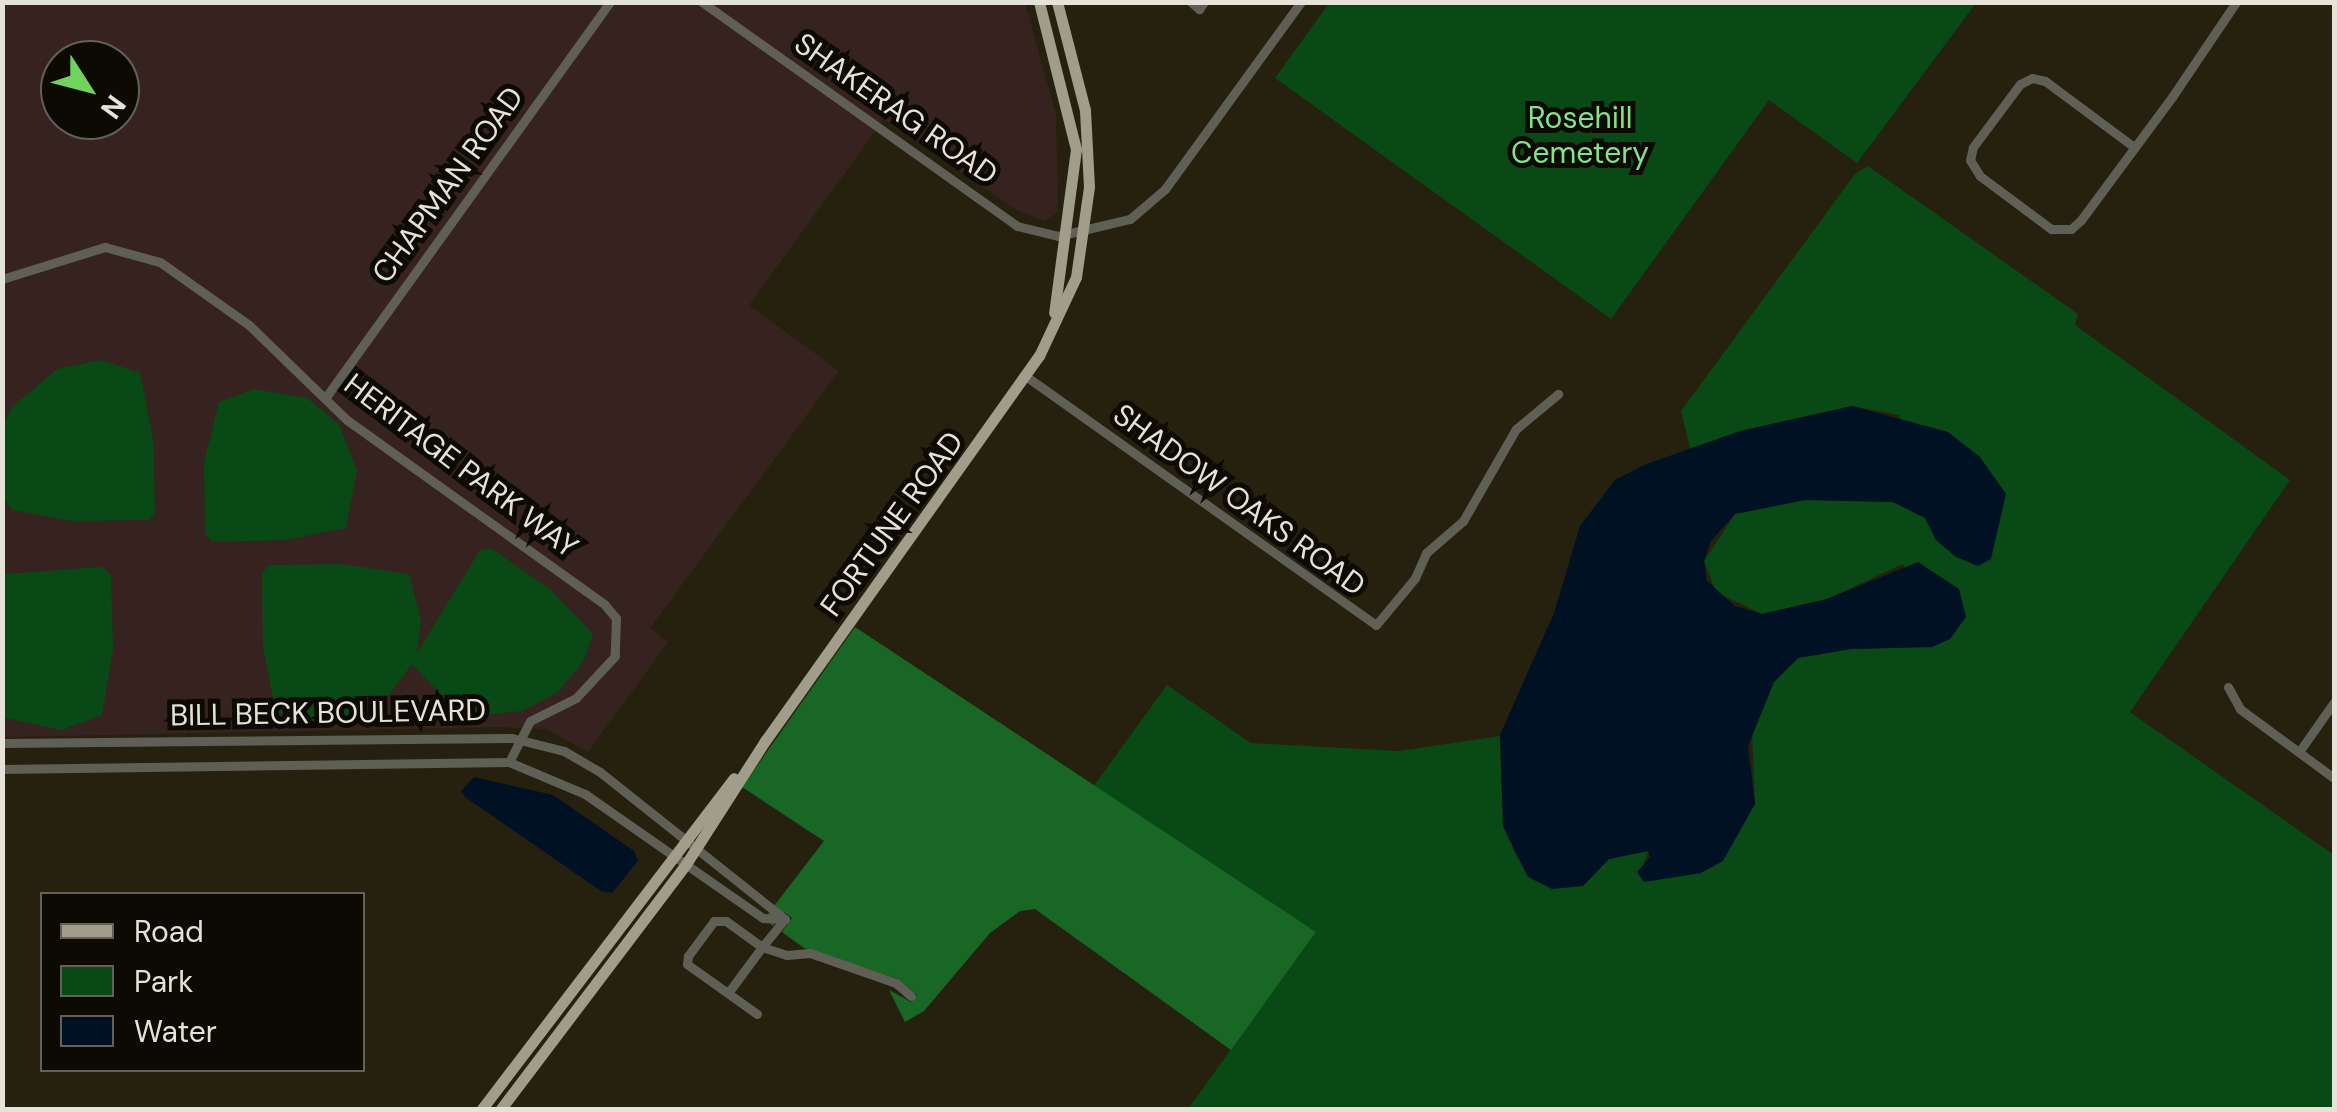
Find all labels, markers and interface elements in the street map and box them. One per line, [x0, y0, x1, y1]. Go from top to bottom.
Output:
street label: SHAKERAG ROAD [788, 26, 1004, 192]
north arrow [40, 40, 140, 140]
street label: CHAPMAN ROAD [365, 80, 531, 290]
text: N [92, 88, 134, 126]
park label: Rosehill Cemetery [1511, 100, 1649, 170]
street label: HERITAGE PARK WAY [337, 366, 585, 566]
street label: SHADOW OAKS ROAD [1106, 397, 1372, 603]
street label: FORTUNE ROAD [813, 425, 971, 623]
street label: BILL BECK BOULEVARD [170, 692, 486, 734]
legend [40, 892, 365, 1072]
text: Road [134, 912, 204, 951]
text: Park [134, 962, 193, 1001]
text: Water [134, 1012, 217, 1051]

